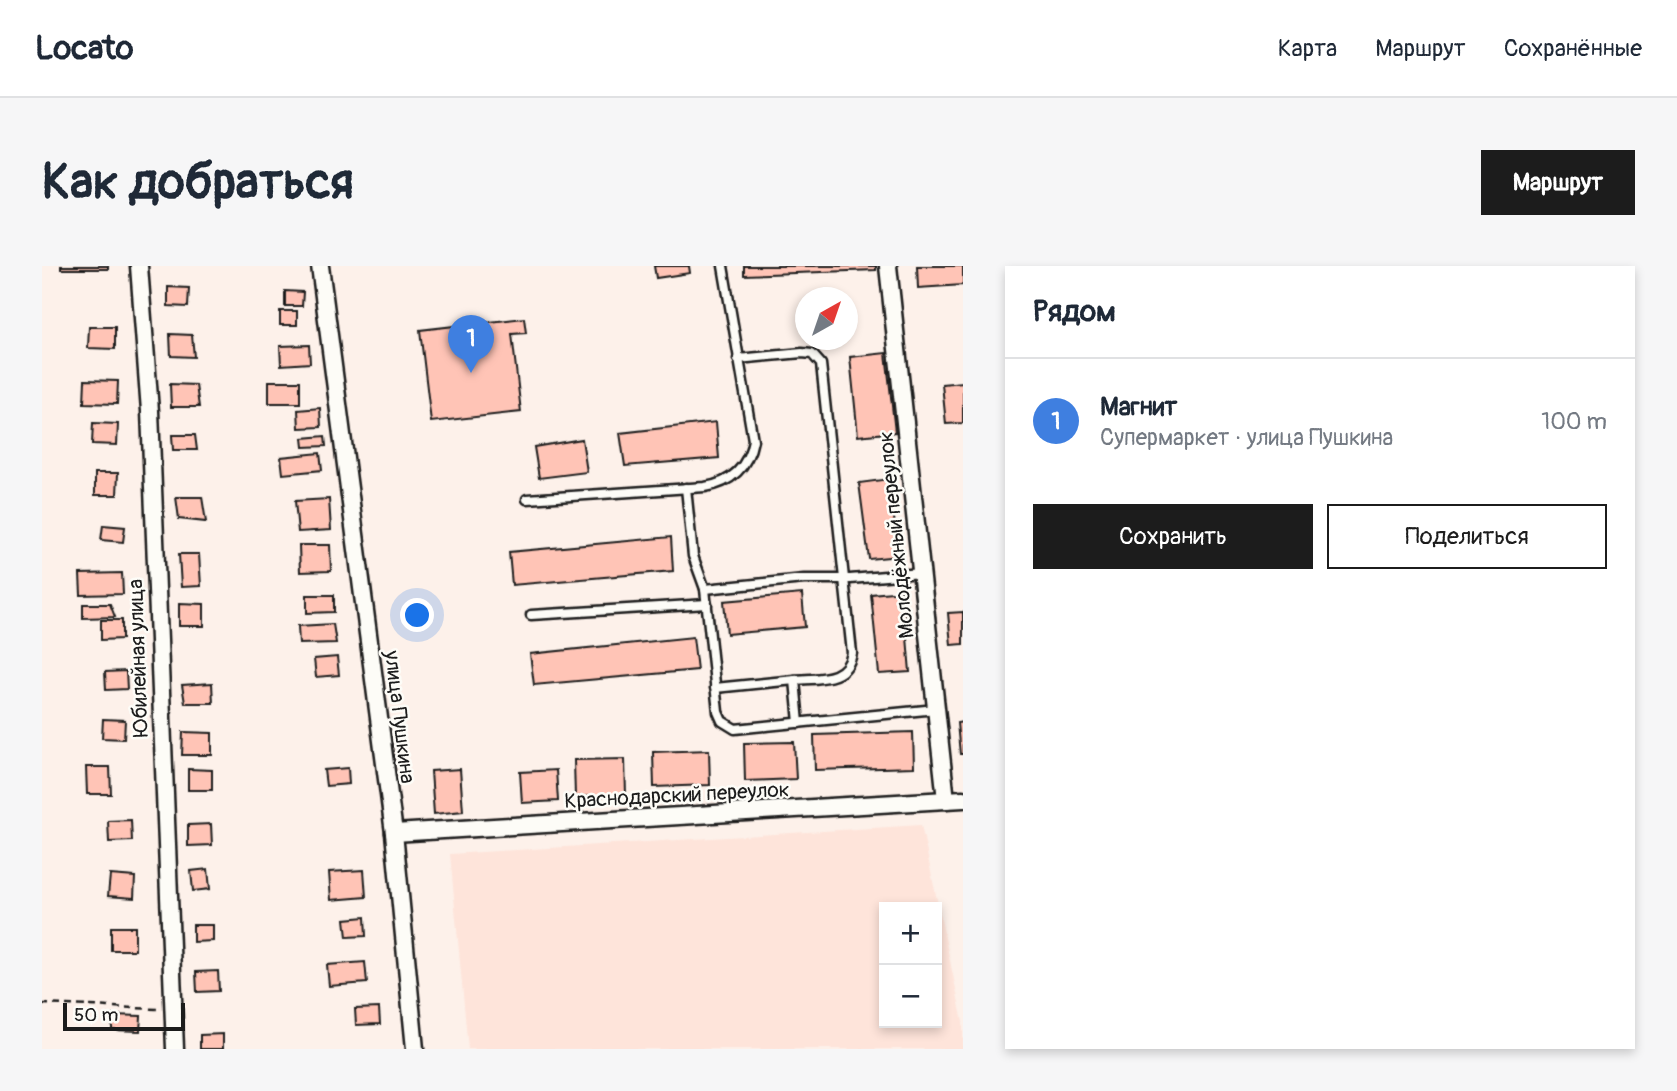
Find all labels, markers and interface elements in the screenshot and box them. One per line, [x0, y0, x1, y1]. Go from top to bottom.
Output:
text: Locato [35, 28, 133, 69]
text: Карта [1278, 34, 1337, 63]
text: Маршрут [1375, 34, 1466, 63]
text: Сохранённые [1504, 34, 1642, 63]
button: Маршрут [1481, 150, 1635, 215]
text: Как добраться [42, 152, 354, 213]
north arrow [795, 287, 858, 350]
text: Рядом [1033, 293, 1116, 330]
pin: 1 [448, 315, 494, 373]
text: Магнит [1100, 391, 1177, 423]
text: 1 [1052, 407, 1061, 436]
text: 100 m [1541, 407, 1607, 436]
text: Супермаркет · улица Пушкина [1100, 423, 1393, 452]
street label: Молодёжный переулок [872, 430, 921, 640]
button: Сохранить [1033, 504, 1313, 569]
button: Поделиться [1327, 504, 1607, 569]
street label: Юбилейная улица [122, 579, 155, 737]
your location [400, 598, 434, 632]
street label: улица Пушкина [378, 648, 421, 785]
street label: Краснодарский переулок [564, 776, 790, 815]
map controls [879, 902, 942, 1028]
button: + [879, 902, 942, 965]
button: − [879, 965, 942, 1028]
scale bar [63, 1000, 186, 1032]
text: 50 m [74, 1003, 118, 1027]

